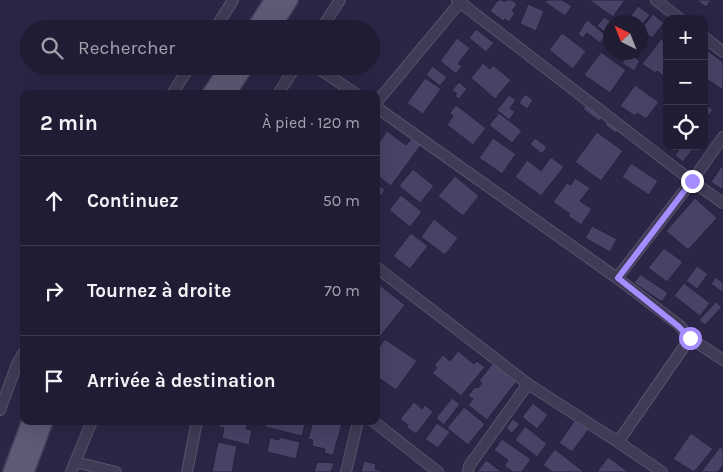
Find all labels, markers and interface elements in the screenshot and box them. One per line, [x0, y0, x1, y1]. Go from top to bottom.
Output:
north arrow [603, 15, 648, 60]
map controls [663, 15, 708, 150]
button: + [663, 15, 708, 60]
search box [20, 20, 380, 75]
icon: search [38, 34, 66, 62]
text: Rechercher [78, 37, 175, 59]
button: − [663, 60, 708, 105]
button: locate [663, 105, 708, 150]
text: 2 min [40, 111, 98, 135]
text: À pied · 120 m [262, 113, 360, 132]
route end [681, 170, 704, 193]
icon: ahead [40, 187, 68, 215]
text: Continuez [87, 190, 179, 212]
text: 50 m [323, 191, 360, 210]
icon: right [40, 277, 68, 305]
text: Tournez à droite [87, 280, 231, 302]
text: 70 m [324, 281, 360, 300]
route start [679, 327, 702, 350]
icon: arrive [40, 367, 68, 395]
text: Arrivée à destination [87, 370, 276, 392]

